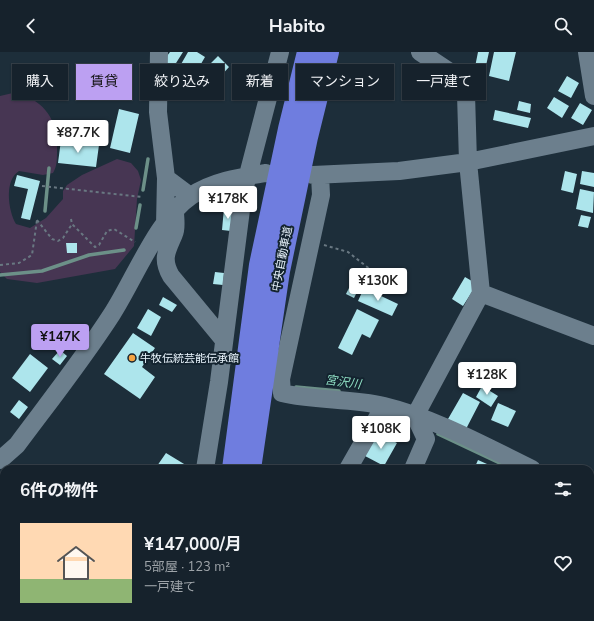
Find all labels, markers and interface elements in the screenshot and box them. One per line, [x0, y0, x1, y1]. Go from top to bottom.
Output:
text: Habito [269, 14, 325, 38]
icon: back [20, 15, 42, 37]
icon: search [552, 15, 574, 37]
chip: 購入 [12, 64, 68, 100]
chip: 賃貸 [76, 64, 132, 100]
chip: 絞り込み [140, 64, 224, 100]
chip: 新着 [232, 64, 288, 100]
chip: マンション [296, 64, 394, 100]
chip: 一戸建て [402, 64, 486, 100]
pin: ¥87.7K [45, 120, 111, 154]
text: ¥87.7K [56, 124, 100, 142]
pin: ¥178K [200, 186, 256, 220]
text: ¥178K [208, 190, 248, 208]
street label: 中央自動車道 [268, 225, 296, 293]
pin: ¥130K [350, 268, 406, 302]
text: ¥130K [358, 272, 398, 290]
pin: ¥147K [32, 324, 88, 358]
text: ¥147K [40, 328, 80, 346]
place label: 牛牧伝統芸能伝承館 [140, 351, 239, 366]
marker: 牛牧伝統芸能伝承館 [127, 353, 137, 363]
pin: ¥128K [459, 362, 515, 396]
text: ¥128K [467, 366, 507, 384]
water label: 宮沢川 [324, 372, 364, 393]
pin: ¥108K [353, 416, 409, 450]
text: ¥108K [361, 420, 401, 438]
icon: filters [552, 478, 574, 500]
text: 6件の物件 [20, 479, 98, 502]
text: ¥147,000/月 [144, 533, 242, 556]
icon: home [52, 539, 100, 587]
icon: heart [552, 552, 574, 574]
text: 5部屋 · 123 m² [144, 558, 230, 576]
text: 一戸建て [144, 578, 196, 596]

